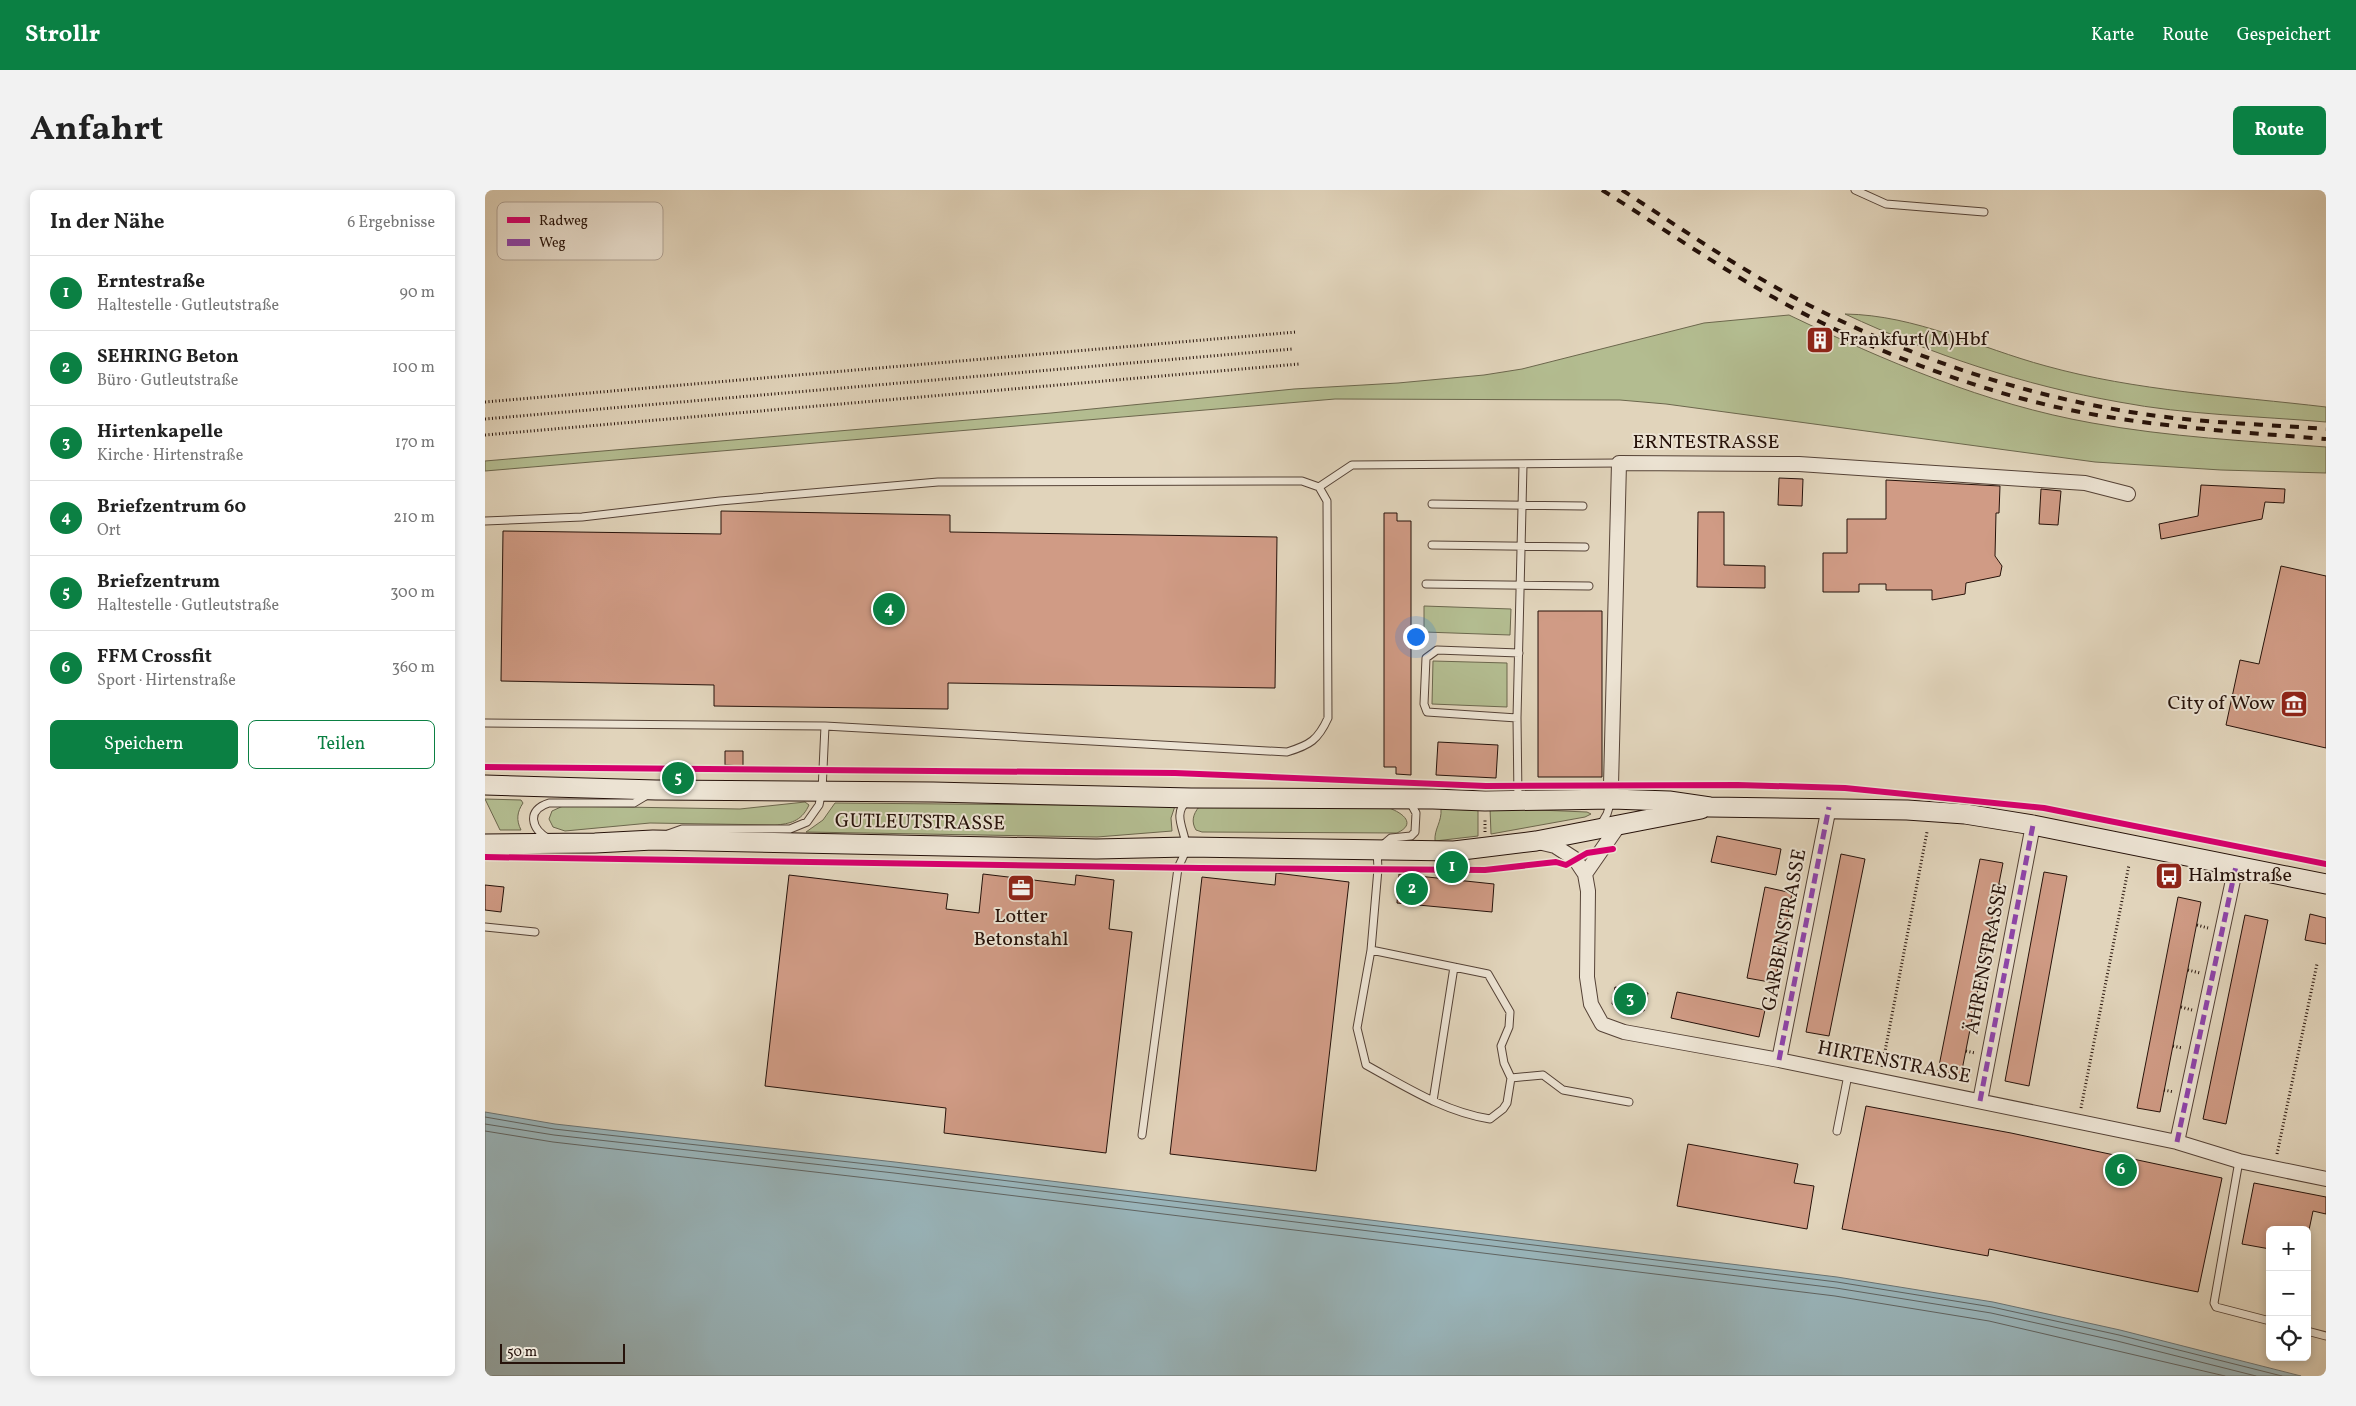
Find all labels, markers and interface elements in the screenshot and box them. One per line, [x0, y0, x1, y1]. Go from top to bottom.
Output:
text: Strollr [25, 18, 100, 52]
text: Karte [2091, 23, 2134, 48]
text: Route [2162, 23, 2209, 48]
text: Gespeichert [2237, 23, 2331, 48]
text: Anfahrt [30, 106, 163, 154]
button: Route [2233, 106, 2326, 155]
legend [497, 202, 663, 260]
text: In der Nähe [50, 208, 165, 237]
text: 6 Ergebnisse [347, 212, 435, 234]
text: Radweg [539, 212, 588, 231]
text: Weg [539, 234, 566, 253]
text: Erntestraße [97, 269, 205, 295]
text: 1 [63, 282, 69, 304]
text: 90 m [399, 282, 435, 304]
text: Haltestelle · Gutleutstraße [97, 295, 279, 317]
building icon: Frankfurt(M)Hbf [1805, 325, 1835, 355]
place label: Frankfurt(M)Hbf [1839, 326, 1990, 354]
text: SEHRING Beton [97, 344, 239, 370]
text: 2 [62, 357, 70, 379]
text: 100 m [392, 357, 435, 379]
text: Büro · Gutleutstraße [97, 370, 238, 392]
text: Hirtenkapelle [97, 419, 223, 445]
street label: ERNTESTRASSE [1632, 429, 1780, 457]
text: 3 [62, 432, 70, 454]
text: 170 m [395, 432, 435, 454]
text: Kirche · Hirtenstraße [97, 445, 243, 467]
text: Briefzentrum 60 [97, 494, 246, 520]
text: 4 [61, 507, 71, 529]
text: 210 m [393, 507, 435, 529]
text: Ort [97, 520, 121, 542]
text: Briefzentrum [97, 569, 220, 595]
text: 5 [62, 582, 70, 604]
text: 300 m [390, 582, 435, 604]
pin: 4 [873, 590, 905, 628]
text: Haltestelle · Gutleutstraße [97, 595, 279, 617]
your location [1403, 624, 1429, 650]
text: FFM Crossfit [97, 644, 212, 670]
text: 6 [62, 657, 70, 679]
text: 360 m [392, 657, 435, 679]
text: Sport · Hirtenstraße [97, 670, 236, 692]
museum icon: City of Wow [2279, 689, 2309, 719]
place label: City of Wow [2167, 690, 2276, 718]
button: Speichern [50, 720, 238, 769]
button: Teilen [248, 720, 435, 769]
pin: 5 [662, 759, 694, 797]
street label: GUTLEUTSTRASSE [835, 808, 1005, 838]
street label: GARBENSTRASSE [1756, 847, 1814, 1013]
pin: 1 [1436, 848, 1468, 886]
bus stop icon: Halmstraße [2154, 861, 2184, 891]
place label: Halmstraße [2188, 862, 2292, 890]
pin: 2 [1396, 870, 1428, 908]
office icon: Lotter Betonstahl [1006, 873, 1036, 903]
street label: ÄHRENSTRASSE [1959, 881, 2015, 1037]
place label: Lotter Betonstahl [974, 903, 1068, 954]
pin: 3 [1614, 980, 1646, 1018]
street label: HIRTENSTRASSE [1815, 1034, 1973, 1092]
pin: 6 [2105, 1151, 2137, 1189]
map controls [2266, 1226, 2311, 1361]
button: + [2266, 1226, 2311, 1271]
button: − [2266, 1271, 2311, 1316]
button: locate [2266, 1316, 2311, 1361]
scale bar [500, 1341, 625, 1364]
text: 50 m [507, 1343, 537, 1362]

